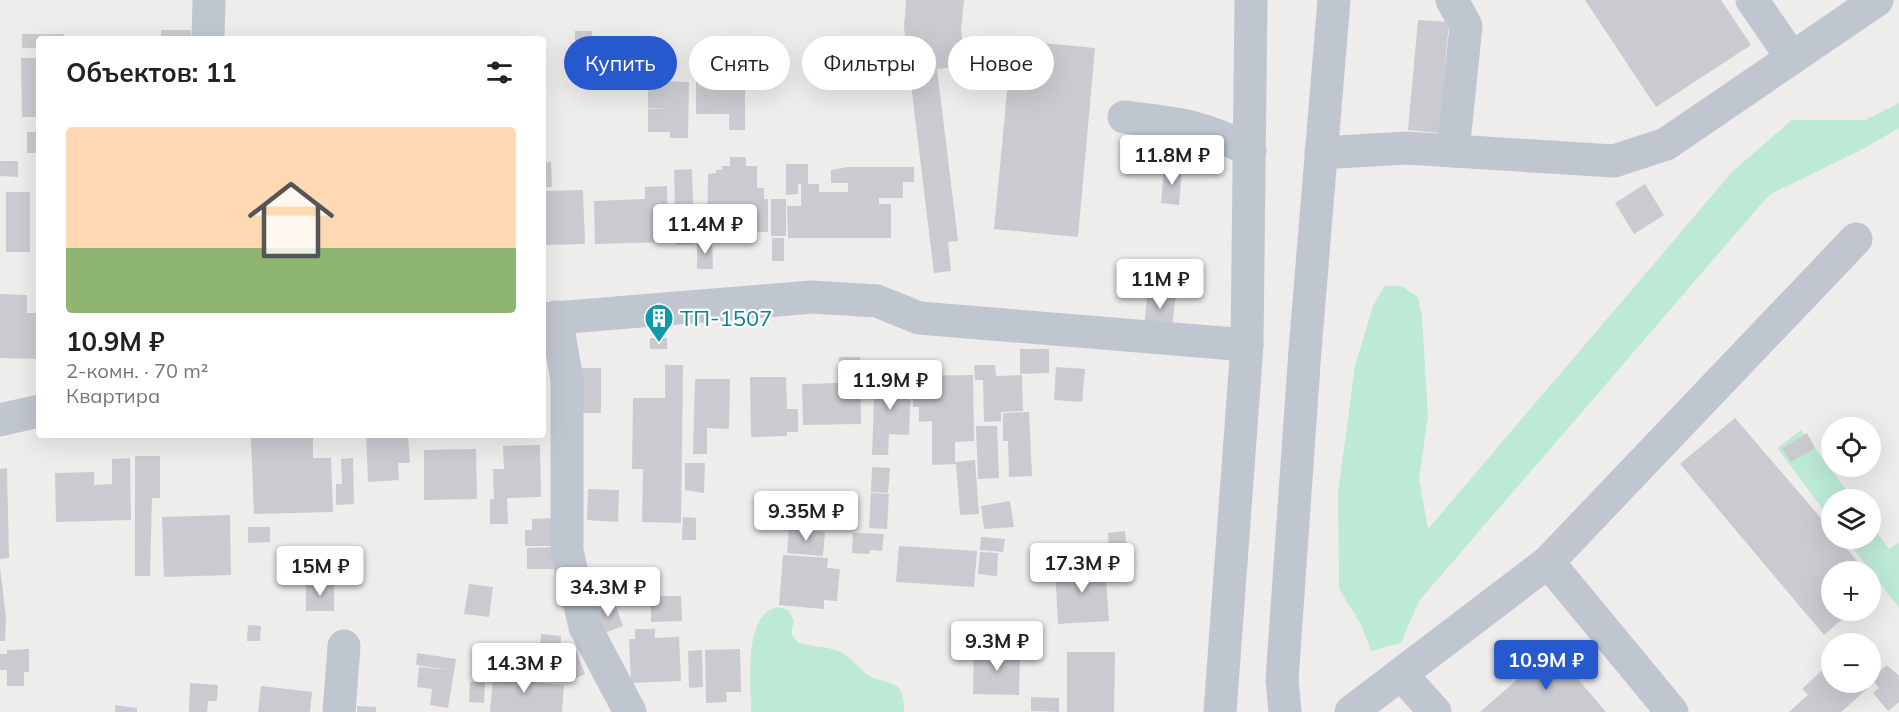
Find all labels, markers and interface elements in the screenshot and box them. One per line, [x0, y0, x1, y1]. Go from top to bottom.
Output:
chip: Купить [564, 36, 677, 90]
chip: Снять [689, 36, 790, 90]
chip: Фильтры [802, 36, 936, 90]
chip: Новое [948, 36, 1054, 90]
text: Объектов: 11 [66, 56, 237, 89]
icon: filters [483, 56, 516, 89]
pin: 11.8M ₽ [1117, 135, 1227, 186]
text: 11.8M ₽ [1134, 142, 1210, 167]
icon: home [237, 166, 345, 274]
pin: 11.4M ₽ [650, 204, 760, 255]
text: 11.4M ₽ [667, 211, 743, 236]
pin: 11M ₽ [1118, 259, 1202, 310]
text: 11M ₽ [1131, 266, 1189, 291]
building icon: ТП-1507 [643, 302, 675, 344]
place label: ТП-1507 [680, 304, 772, 332]
text: 10.9M ₽ [66, 325, 165, 358]
text: 2-комн. · 70 m² [66, 358, 208, 383]
pin: 11.9M ₽ [835, 360, 945, 411]
text: 11.9M ₽ [852, 367, 928, 392]
text: Квартира [66, 383, 160, 408]
map controls [1821, 417, 1881, 693]
button: locate [1821, 417, 1881, 477]
button: layers [1821, 489, 1881, 549]
pin: 9.35M ₽ [751, 491, 861, 542]
text: 9.35M ₽ [768, 498, 844, 523]
pin: 17.3M ₽ [1027, 543, 1137, 594]
pin: 15M ₽ [278, 546, 362, 597]
text: 17.3M ₽ [1044, 550, 1120, 575]
text: 15M ₽ [291, 553, 349, 578]
button: + [1821, 561, 1881, 621]
pin: 34.3M ₽ [553, 567, 663, 618]
text: 34.3M ₽ [570, 574, 646, 599]
pin: 9.3M ₽ [948, 621, 1046, 672]
text: 9.3M ₽ [965, 628, 1029, 653]
button: − [1821, 633, 1881, 693]
pin: 10.9M ₽ [1491, 640, 1601, 691]
pin: 14.3M ₽ [469, 643, 579, 694]
text: 10.9M ₽ [1508, 647, 1584, 672]
text: 14.3M ₽ [486, 650, 562, 675]

